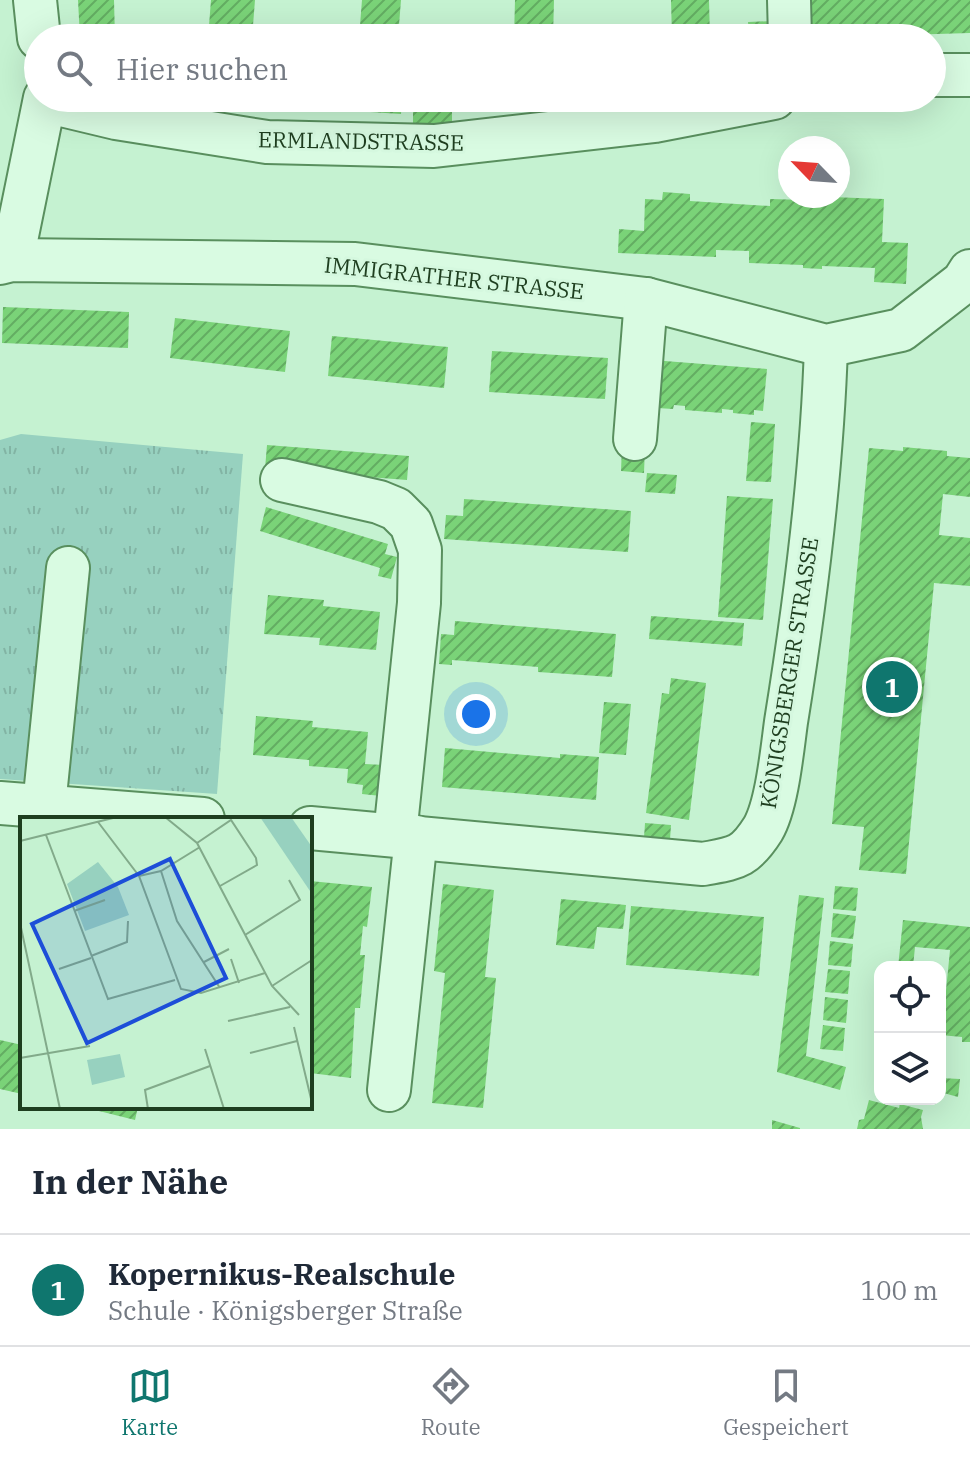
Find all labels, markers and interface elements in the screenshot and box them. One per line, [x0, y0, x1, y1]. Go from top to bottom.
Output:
search box [24, 24, 946, 112]
icon: search [52, 46, 96, 90]
text: Hier suchen [116, 49, 288, 88]
street label: ERMLANDSTRASSE [258, 124, 464, 157]
north arrow [778, 136, 850, 208]
street label: IMMIGRATHER STRASSE [323, 249, 585, 306]
street label: KÖNIGSBERGER STRASSE [753, 535, 824, 811]
pin: 1 [866, 657, 918, 717]
your location [456, 694, 496, 734]
inset map [20, 817, 312, 1109]
map controls [874, 961, 946, 1105]
button: locate [874, 961, 946, 1033]
button: layers [874, 1033, 946, 1105]
text: In der Nähe [32, 1159, 228, 1203]
text: Kopernikus-Realschule [108, 1254, 455, 1293]
text: 1 [50, 1273, 66, 1307]
text: 100 m [860, 1273, 938, 1307]
text: Schule · Königsberger Straße [108, 1293, 463, 1327]
tab: Karte [121, 1364, 178, 1441]
tab: Route [421, 1364, 481, 1441]
tab: Gespeichert [723, 1364, 849, 1441]

